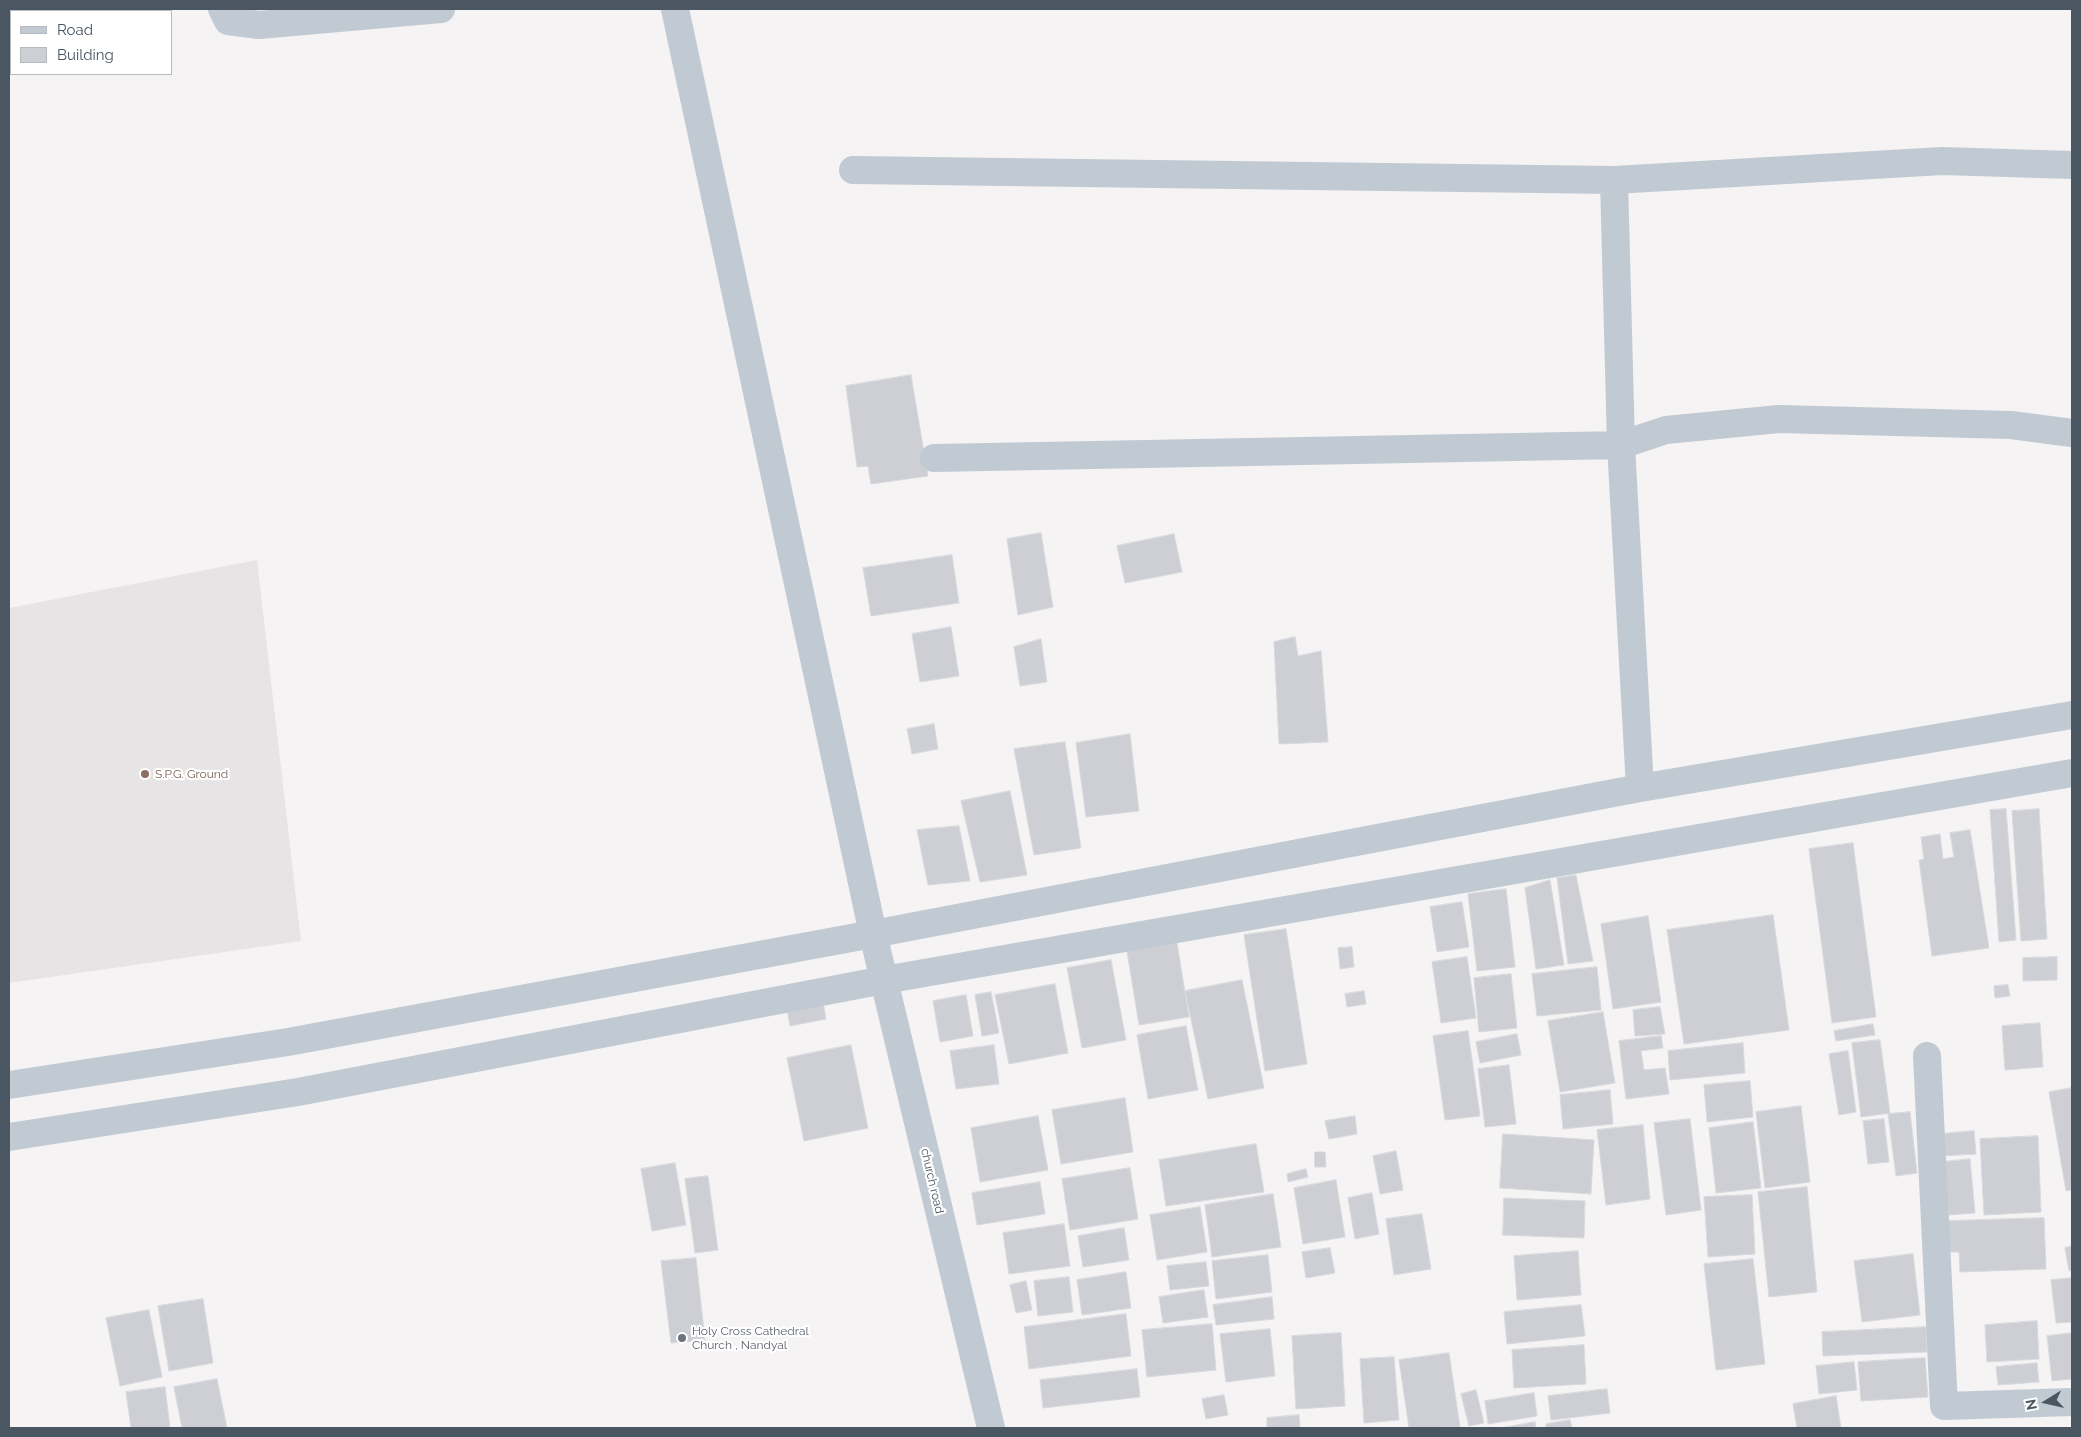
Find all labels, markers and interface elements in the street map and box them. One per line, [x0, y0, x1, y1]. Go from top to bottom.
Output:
legend [10, 10, 172, 75]
text: Road [57, 21, 93, 39]
text: Building [57, 46, 114, 64]
place label: S.P.G. Ground [155, 767, 228, 781]
marker: S.P.G. Ground [139, 768, 151, 780]
street label: church road [918, 1147, 946, 1215]
place label: Holy Cross Cathedral Church , Nandyal [692, 1324, 809, 1352]
marker: Holy Cross Cathedral Church , Nandyal [676, 1332, 688, 1344]
north arrow [2021, 1377, 2071, 1427]
text: N [2022, 1398, 2040, 1411]

